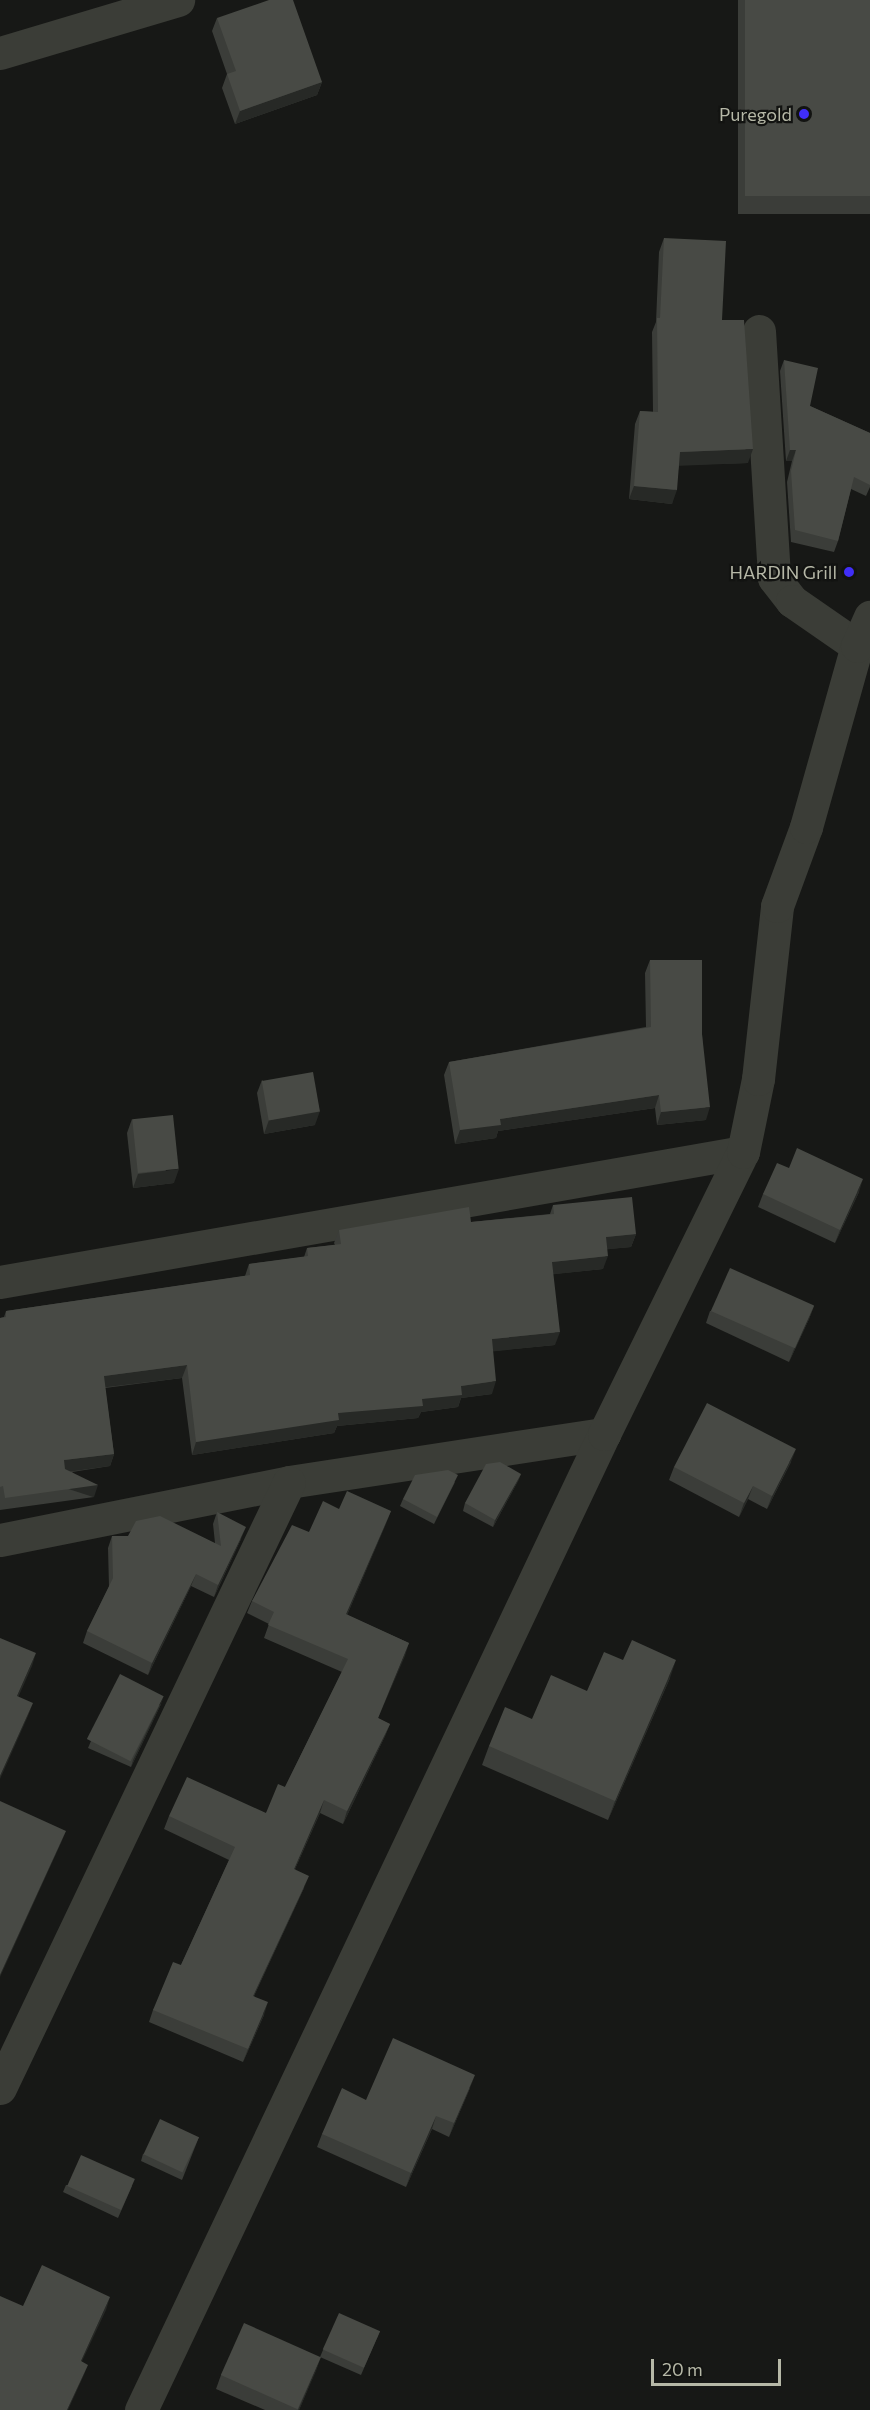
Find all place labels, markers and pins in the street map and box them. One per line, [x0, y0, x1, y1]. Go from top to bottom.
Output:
place label: Puregold [719, 103, 792, 125]
marker: Puregold [797, 107, 811, 121]
place label: HARDIN Grill [730, 561, 837, 583]
marker: HARDIN Grill [842, 565, 856, 579]

